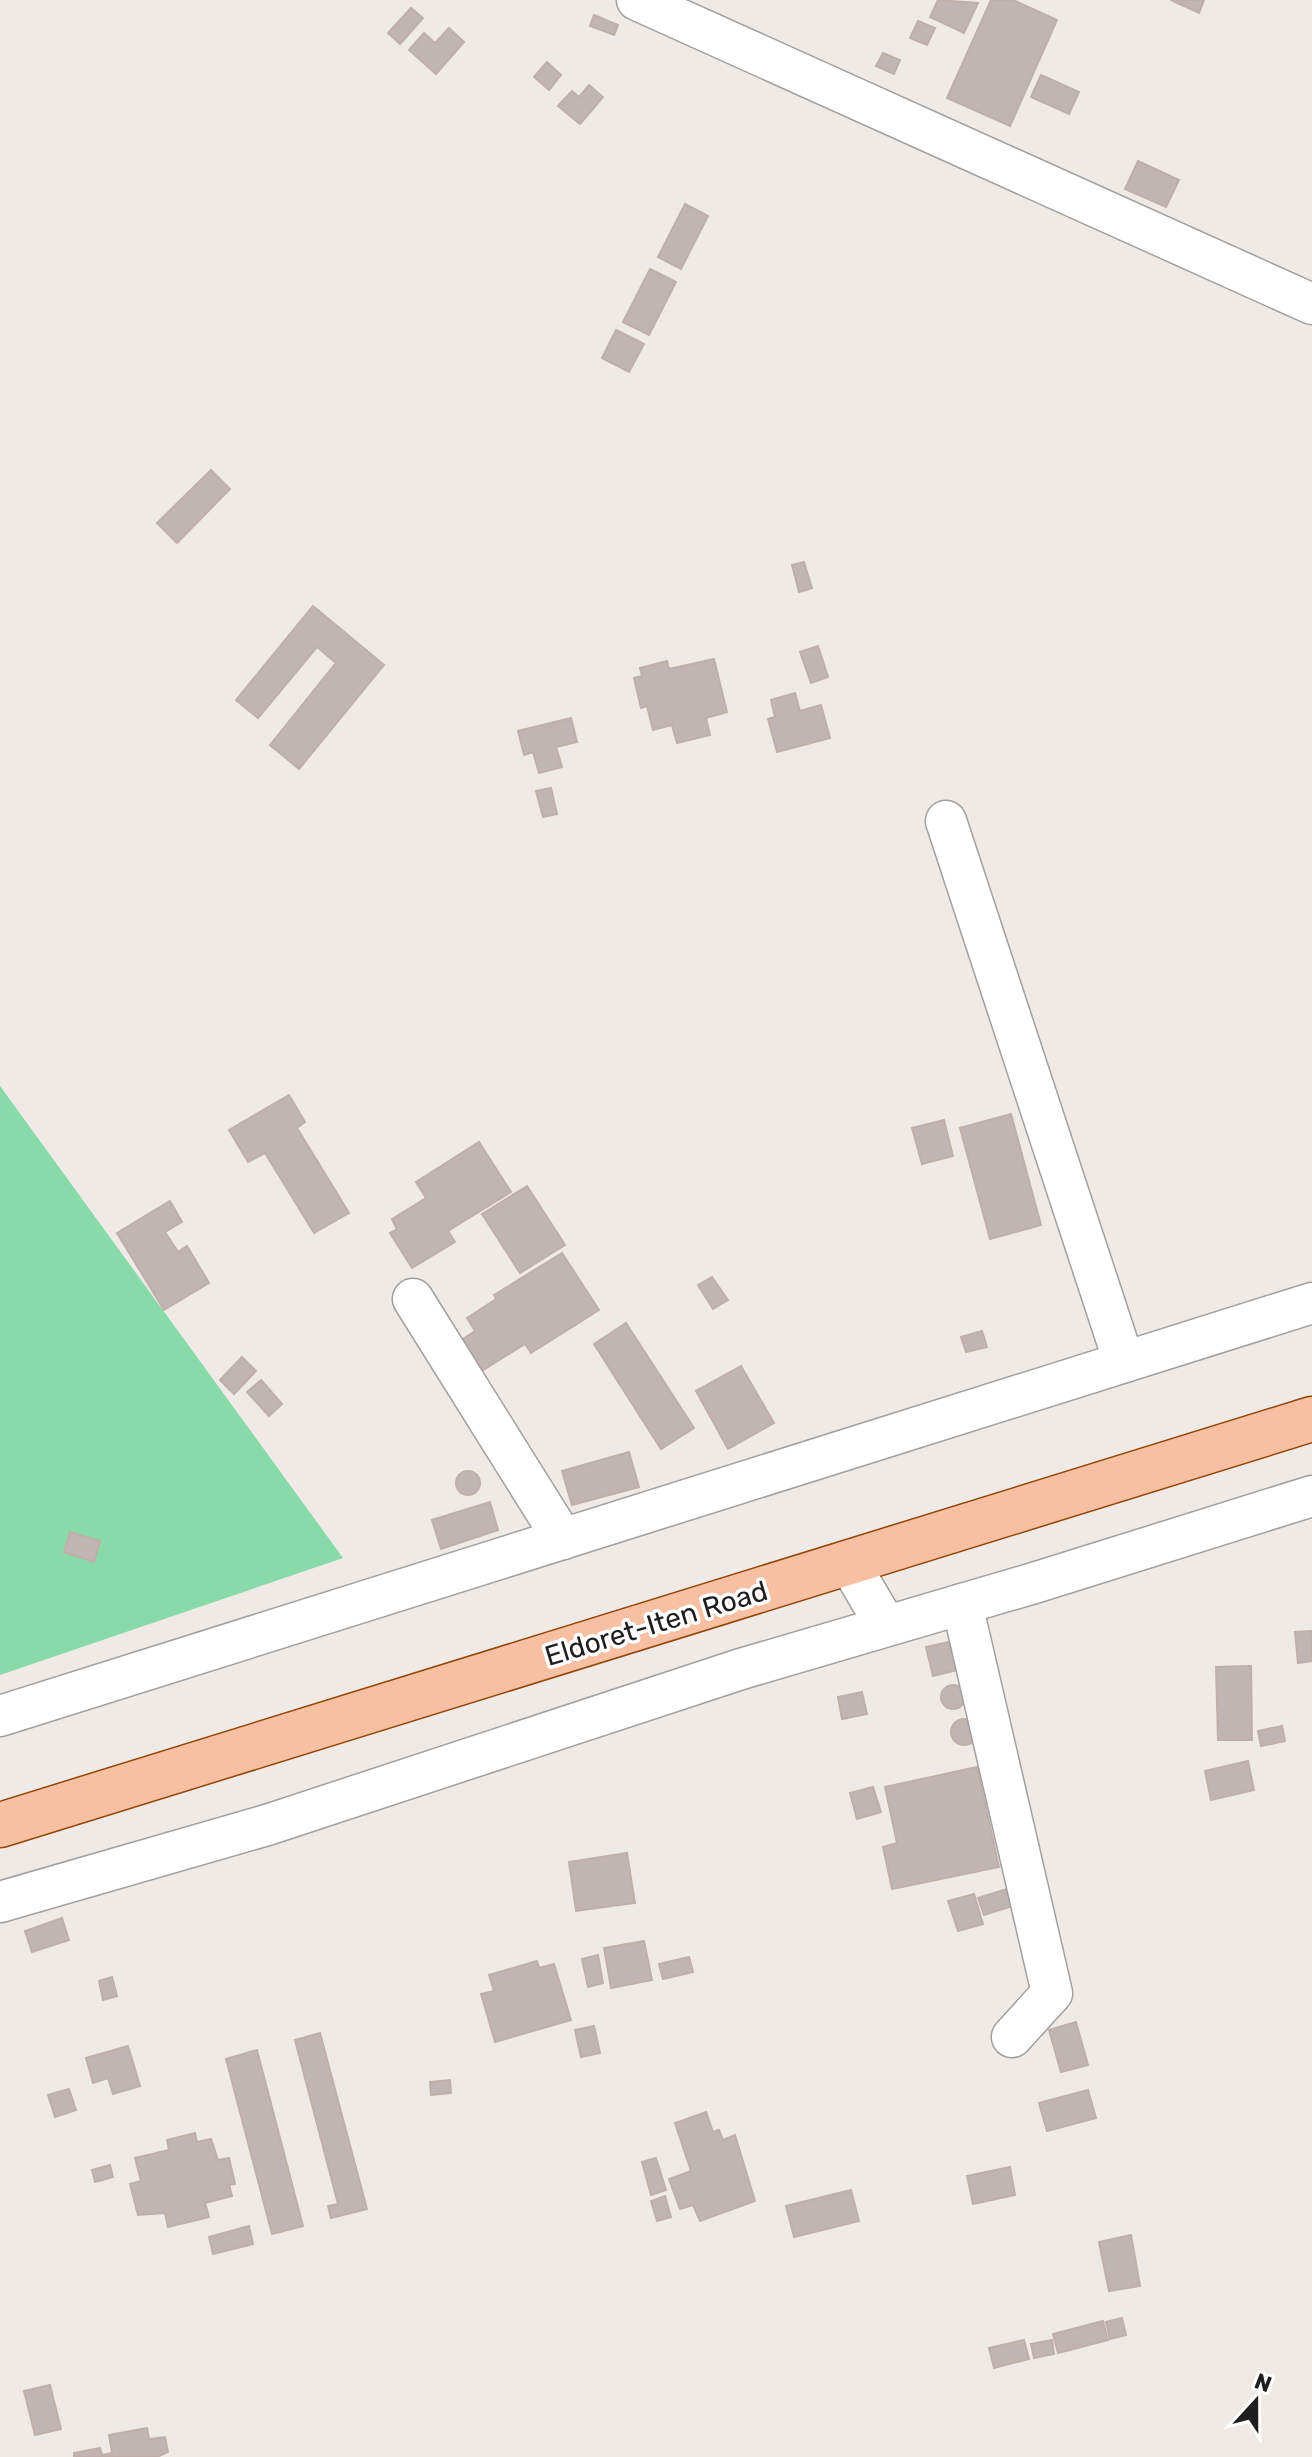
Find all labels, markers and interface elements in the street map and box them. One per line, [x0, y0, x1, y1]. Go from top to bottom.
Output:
street label: Eldoret-Iten Road [541, 1574, 771, 1673]
north arrow [1216, 2361, 1296, 2441]
text: N [1251, 2367, 1275, 2398]

